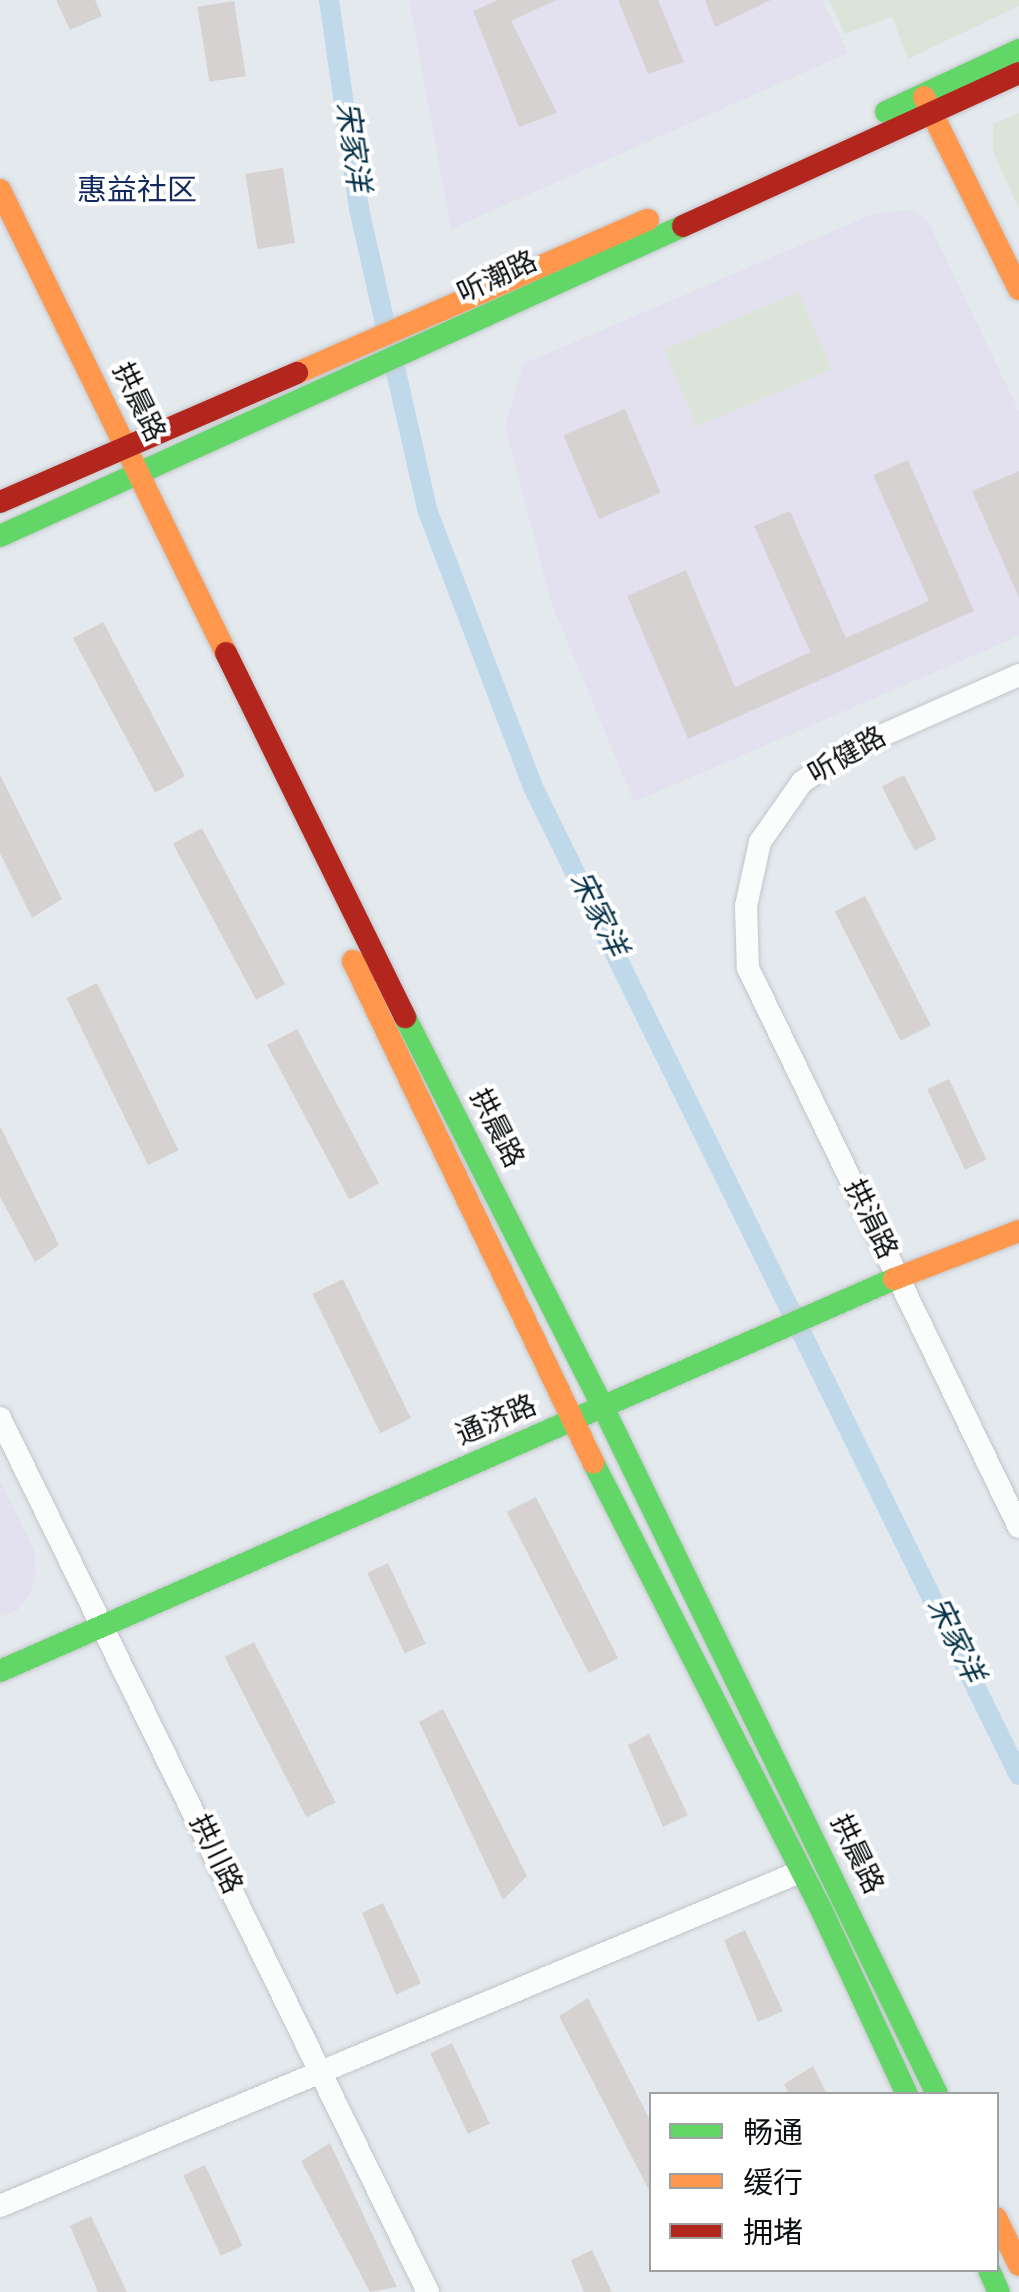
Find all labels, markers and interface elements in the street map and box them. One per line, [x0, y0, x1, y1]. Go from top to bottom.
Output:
water label: 宋家洋 [326, 100, 374, 194]
district label: 惠益社区 [77, 175, 197, 211]
street label: 听潮路 [453, 246, 543, 312]
street label: 拱晨路 [103, 358, 171, 448]
street label: 听健路 [803, 721, 893, 793]
water label: 宋家洋 [560, 867, 632, 963]
street label: 拱晨路 [461, 1084, 529, 1174]
street label: 拱涓路 [835, 1175, 903, 1265]
street label: 通济路 [452, 1390, 542, 1454]
water label: 宋家洋 [917, 1593, 989, 1689]
street label: 拱川路 [180, 1810, 248, 1900]
street label: 拱晨路 [821, 1810, 889, 1900]
legend [649, 2092, 999, 2272]
text: 畅通 [743, 2117, 803, 2154]
text: 缓行 [743, 2167, 803, 2204]
text: 拥堵 [743, 2217, 803, 2254]

